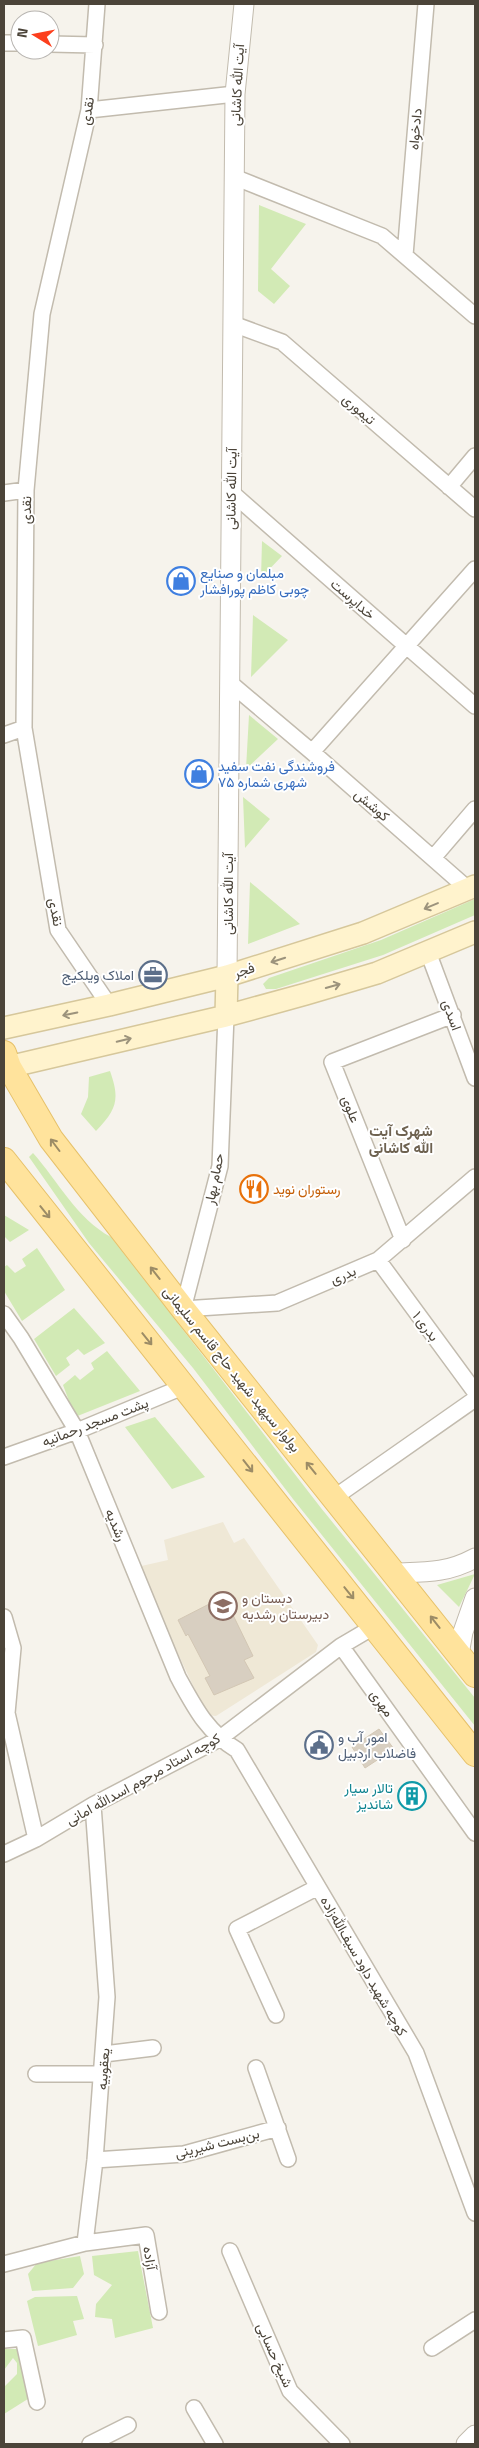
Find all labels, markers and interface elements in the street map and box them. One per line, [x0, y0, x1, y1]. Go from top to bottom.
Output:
north arrow [10, 10, 60, 60]
text: N [11, 26, 33, 39]
street label: آیت الله کاشانی [224, 42, 249, 126]
street label: نقدی [74, 95, 99, 127]
street label: دادخواه [402, 107, 427, 151]
street label: تیموری [338, 388, 381, 429]
street label: آیت الله کاشانی [219, 446, 242, 530]
street label: نقدی [15, 496, 36, 524]
place label: مبلمان و صنایع چوبی کاظم پورافشار [199, 562, 309, 599]
shop icon: مبلمان و صنایع چوبی کاظم پورافشار [166, 566, 196, 596]
street label: خداپرست [326, 573, 380, 624]
place label: فروشندگی نفت سفید شهری شماره ۷۵ [218, 755, 335, 792]
shop icon: فروشندگی نفت سفید شهری شماره ۷۵ [184, 759, 214, 789]
street label: کوشش [350, 783, 395, 826]
street label: آیت الله کاشانی [217, 851, 238, 935]
street label: نقدی [43, 896, 69, 928]
one-way arrow [423, 902, 438, 911]
one-way arrow [270, 955, 286, 965]
street label: فجر [229, 956, 257, 983]
office icon: املاک ویلکیج [138, 960, 168, 990]
place label: املاک ویلکیج [62, 964, 134, 986]
one-way arrow [324, 981, 340, 991]
street label: اسدی [437, 996, 468, 1033]
one-way arrow [62, 1009, 78, 1019]
one-way arrow [116, 1035, 132, 1044]
street label: علوی [337, 1092, 366, 1126]
district label: شهرک آیت الله کاشانی [369, 1119, 433, 1159]
one-way arrow [50, 1138, 61, 1151]
street label: حمام بهار [198, 1151, 229, 1207]
restaurant icon: رستوران نوید [239, 1174, 269, 1204]
place label: رستوران نوید [273, 1178, 341, 1199]
one-way arrow [39, 1205, 50, 1218]
street label: بدری [327, 1260, 359, 1289]
one-way arrow [150, 1266, 160, 1280]
street label: بولوار سپهبد شهید حاج قاسم سلیمانی [158, 1281, 306, 1457]
street label: بدری ۱ [408, 1306, 445, 1345]
one-way arrow [141, 1332, 152, 1345]
street label: پشت مسجد رحمانیه [38, 1392, 151, 1452]
one-way arrow [242, 1459, 253, 1472]
one-way arrow [306, 1462, 317, 1475]
street label: رشدیه [100, 1505, 133, 1545]
one-way arrow [344, 1586, 354, 1600]
place label: دبستان و دبیرستان رشدیه [242, 1587, 329, 1624]
school or university icon: دبستان و دبیرستان رشدیه [208, 1591, 238, 1621]
one-way arrow [429, 1616, 440, 1629]
street label: مهری [365, 1685, 400, 1721]
place label: امور آب و فاضلاب اردبیل [338, 1726, 416, 1763]
street label: کوچه استاد مرحوم اسدالله امانی [62, 1727, 224, 1830]
public building icon: امور آب و فاضلاب اردبیل [304, 1730, 334, 1760]
place label: تالار سیار شاندیز [343, 1777, 393, 1814]
building icon: تالار سیار شاندیز [397, 1781, 427, 1811]
street label: کوچه شهید داود سیف‌الله‌زاده [316, 1892, 413, 2040]
street label: یعقوبیه [91, 2047, 114, 2091]
street label: بن‌بست شیرینی [172, 2122, 261, 2163]
street label: آزاده [138, 2245, 163, 2273]
street label: شیخ حسابی [251, 2319, 299, 2391]

